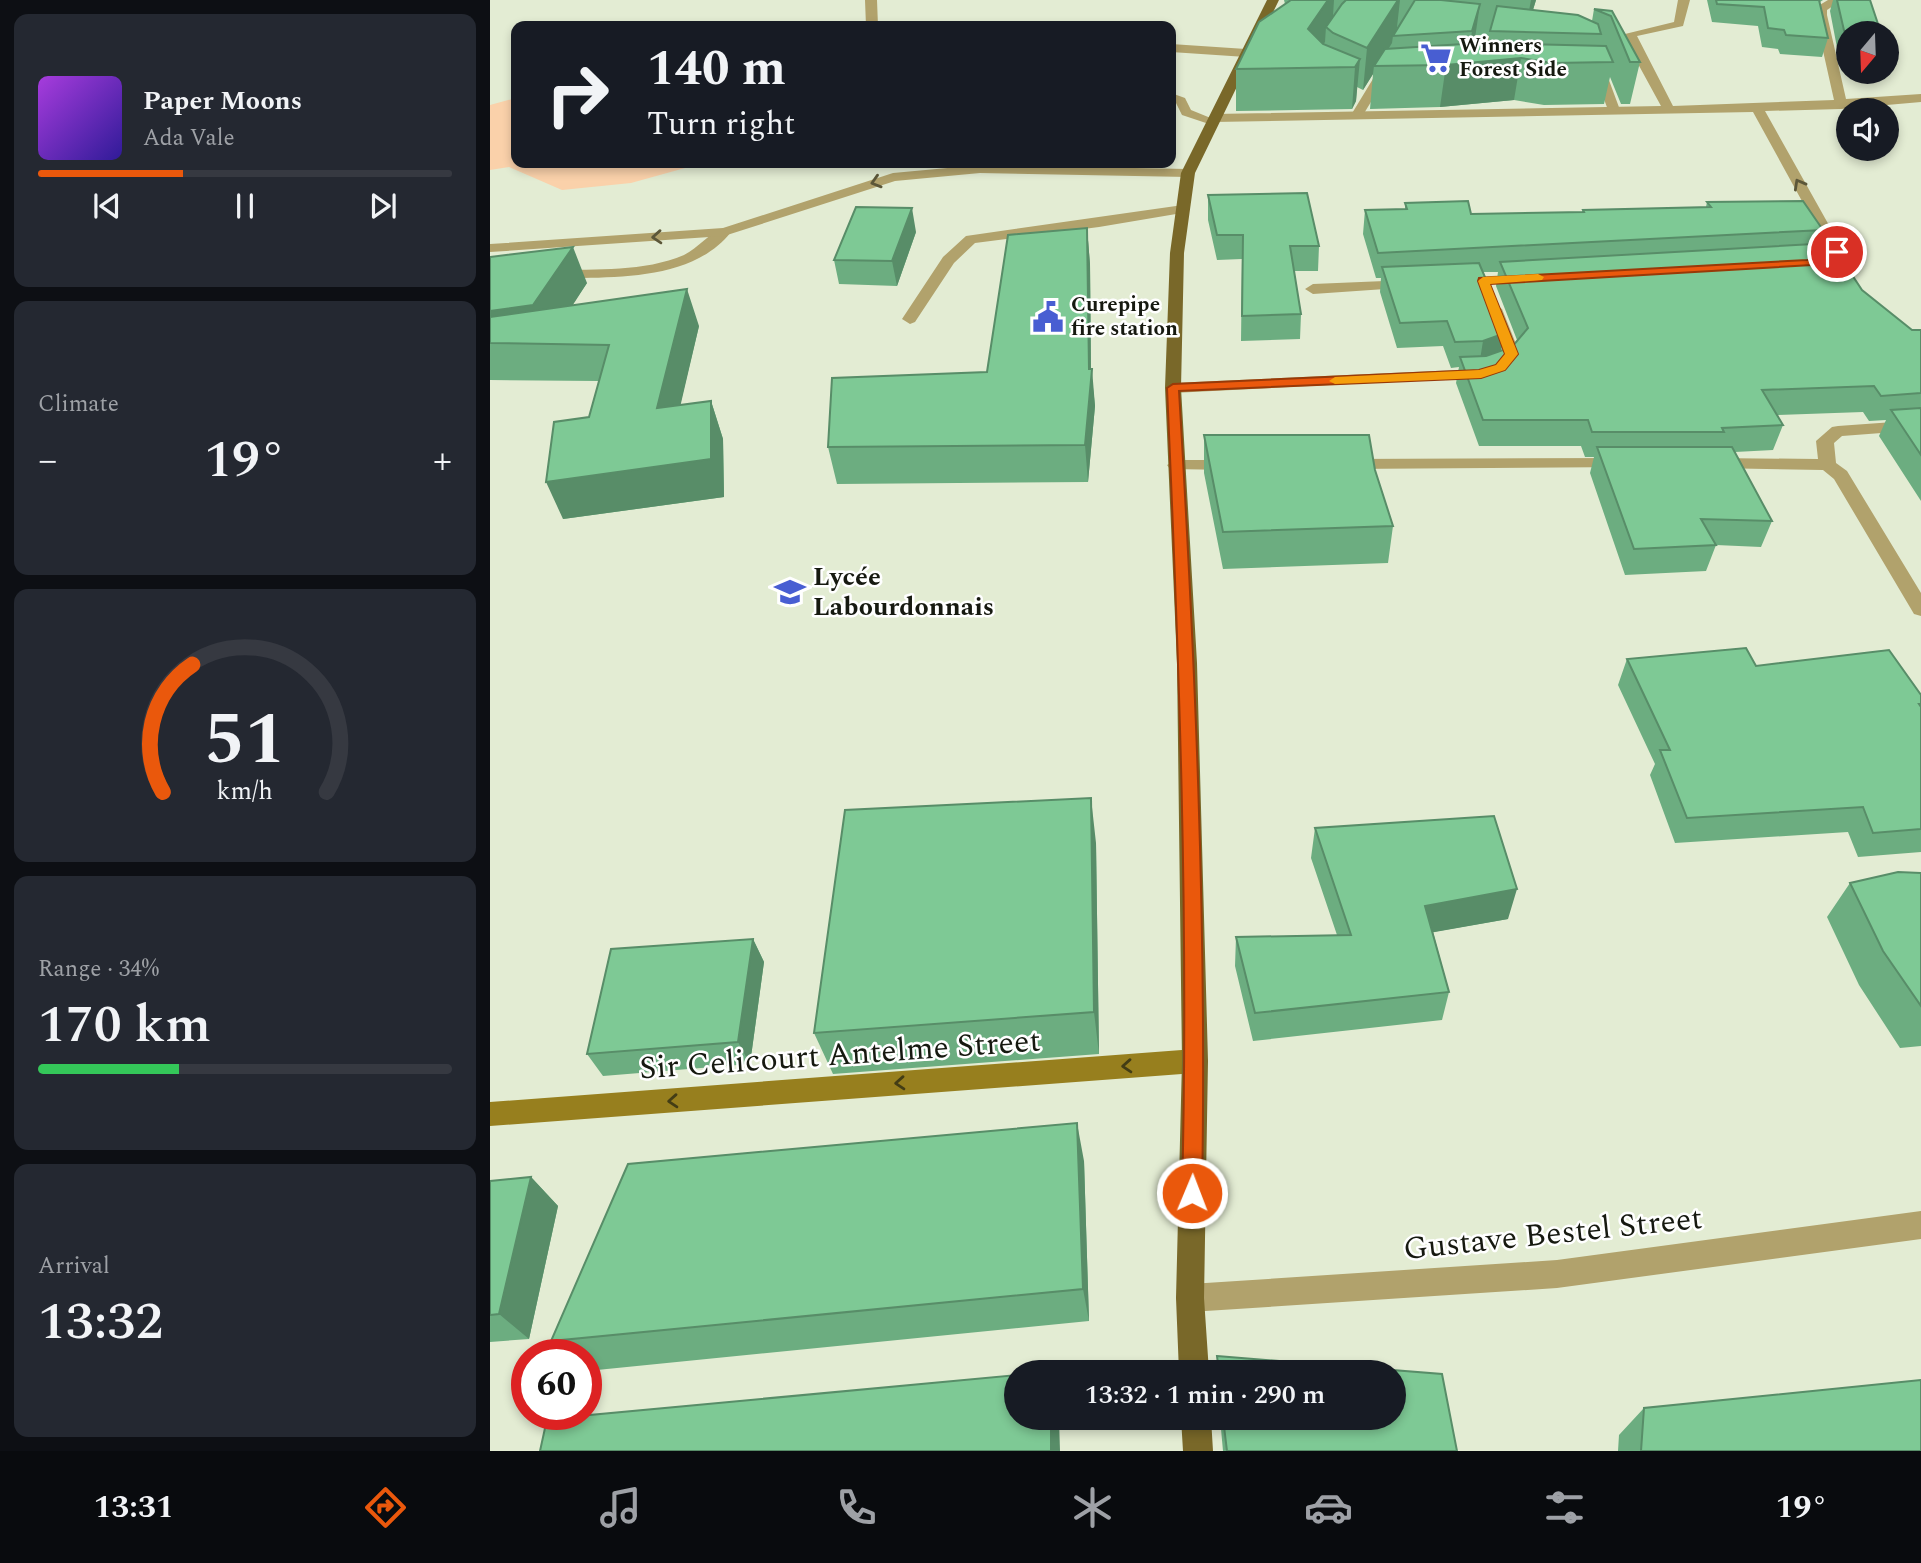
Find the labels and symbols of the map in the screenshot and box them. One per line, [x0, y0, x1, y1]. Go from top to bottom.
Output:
north arrow [1836, 21, 1899, 84]
place label: Winners Forest Side [1459, 30, 1567, 86]
supermarket icon: Winners Forest Side [1419, 41, 1453, 75]
one-way arrow [870, 174, 883, 188]
one-way arrow [1794, 179, 1807, 191]
pin [1807, 222, 1867, 282]
one-way arrow [651, 229, 662, 244]
place label: Curepipe fire station [1071, 289, 1178, 345]
public building icon: Curepipe fire station [1031, 300, 1065, 334]
place label: Lycée Labourdonnais [813, 557, 994, 627]
school or university icon: Lycée Labourdonnais [773, 575, 807, 609]
street label: Sir Celicourt Antelme Street [638, 1017, 1042, 1093]
one-way arrow [1121, 1058, 1132, 1073]
one-way arrow [894, 1075, 905, 1090]
one-way arrow [667, 1093, 678, 1108]
position arrow [1155, 1156, 1229, 1230]
street label: Gustave Bestel Street [1401, 1194, 1705, 1274]
speed limit sign: 60 [511, 1339, 602, 1430]

